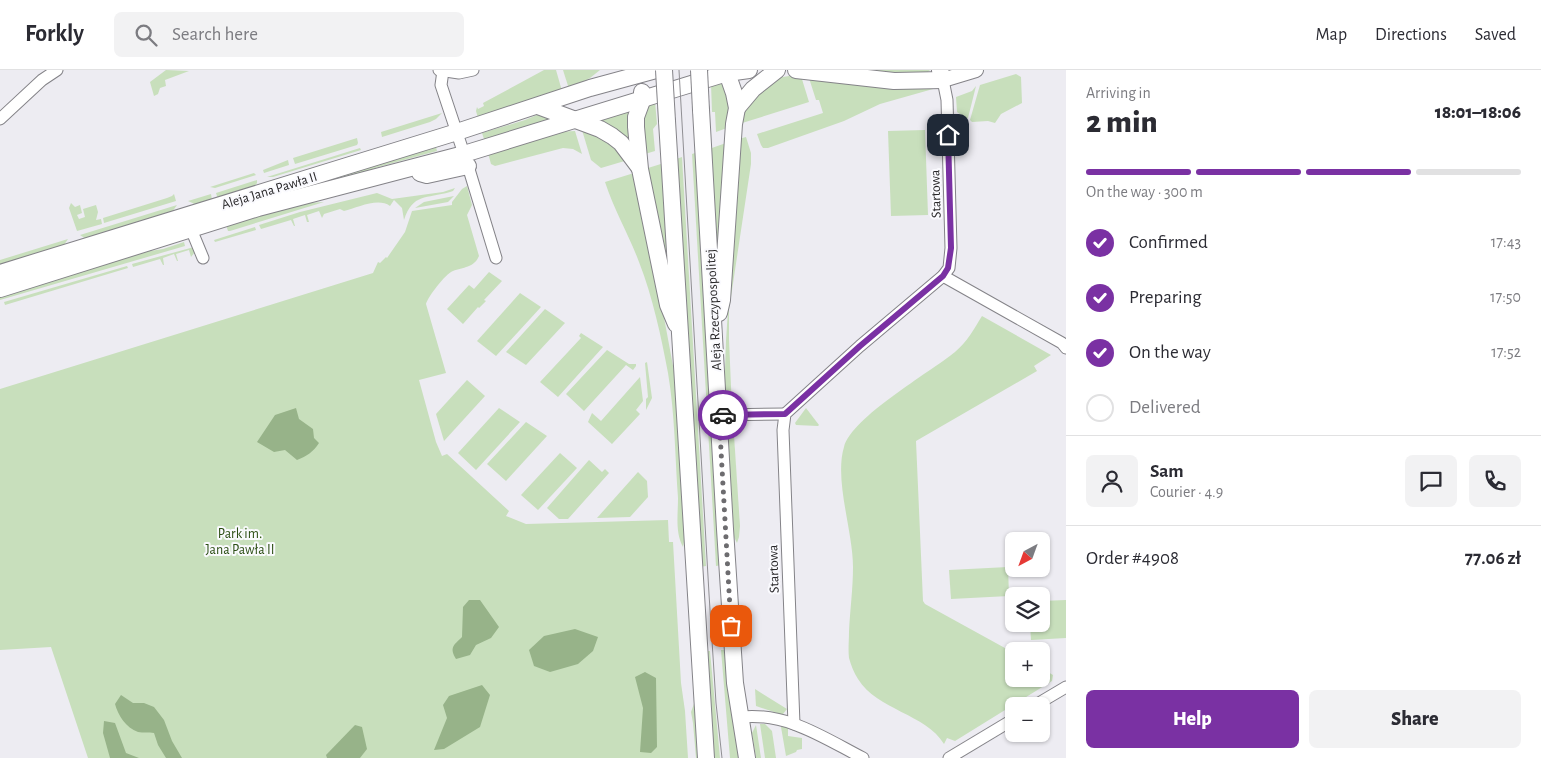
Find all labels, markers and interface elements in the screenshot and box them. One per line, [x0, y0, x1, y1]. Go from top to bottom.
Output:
search box [114, 12, 464, 57]
icon: search [132, 21, 160, 49]
text: Forkly [25, 22, 84, 46]
text: Search here [172, 25, 258, 44]
text: Map [1316, 26, 1347, 44]
text: Directions [1375, 26, 1447, 44]
text: Saved [1475, 26, 1516, 44]
text: Arriving in [1086, 85, 1151, 101]
text: 18:01–18:06 [1435, 103, 1521, 122]
text: 2 min [1086, 106, 1158, 138]
pin [927, 114, 969, 156]
icon: home [934, 121, 962, 149]
street label: Startowa [928, 169, 944, 218]
street label: Aleja Jana Pawła II [220, 170, 319, 212]
text: On the way · 300 m [1086, 184, 1203, 200]
icon: check [1086, 229, 1114, 257]
text: Confirmed [1129, 233, 1208, 252]
text: 17:43 [1491, 234, 1521, 250]
street label: Aleja Rzeczypospolitej [704, 249, 724, 371]
icon: check [1086, 284, 1114, 312]
text: Preparing [1129, 288, 1202, 307]
text: 17:50 [1490, 289, 1521, 305]
icon: check [1086, 339, 1114, 367]
text: On the way [1129, 343, 1211, 362]
text: 17:52 [1491, 344, 1521, 360]
courier [698, 390, 748, 440]
text: Delivered [1129, 398, 1201, 417]
icon: car [709, 401, 737, 429]
button: person [1086, 455, 1138, 507]
button: chat [1405, 455, 1457, 507]
button: phone [1469, 455, 1521, 507]
text: Sam [1150, 462, 1184, 481]
text: Courier · 4.9 [1150, 484, 1223, 500]
park label: Park im. Jana Pawła II [206, 527, 274, 557]
north arrow [1005, 532, 1050, 578]
map controls [1005, 532, 1050, 742]
street label: Startowa [766, 544, 782, 593]
text: Order #4908 [1086, 549, 1179, 568]
text: 77.06 zł [1465, 549, 1521, 568]
button: layers [1005, 587, 1050, 632]
pin [710, 605, 752, 647]
icon: bag [717, 612, 745, 640]
button: + [1005, 642, 1050, 687]
button: Help [1086, 690, 1299, 748]
button: Share [1309, 690, 1521, 748]
button: − [1005, 697, 1050, 742]

